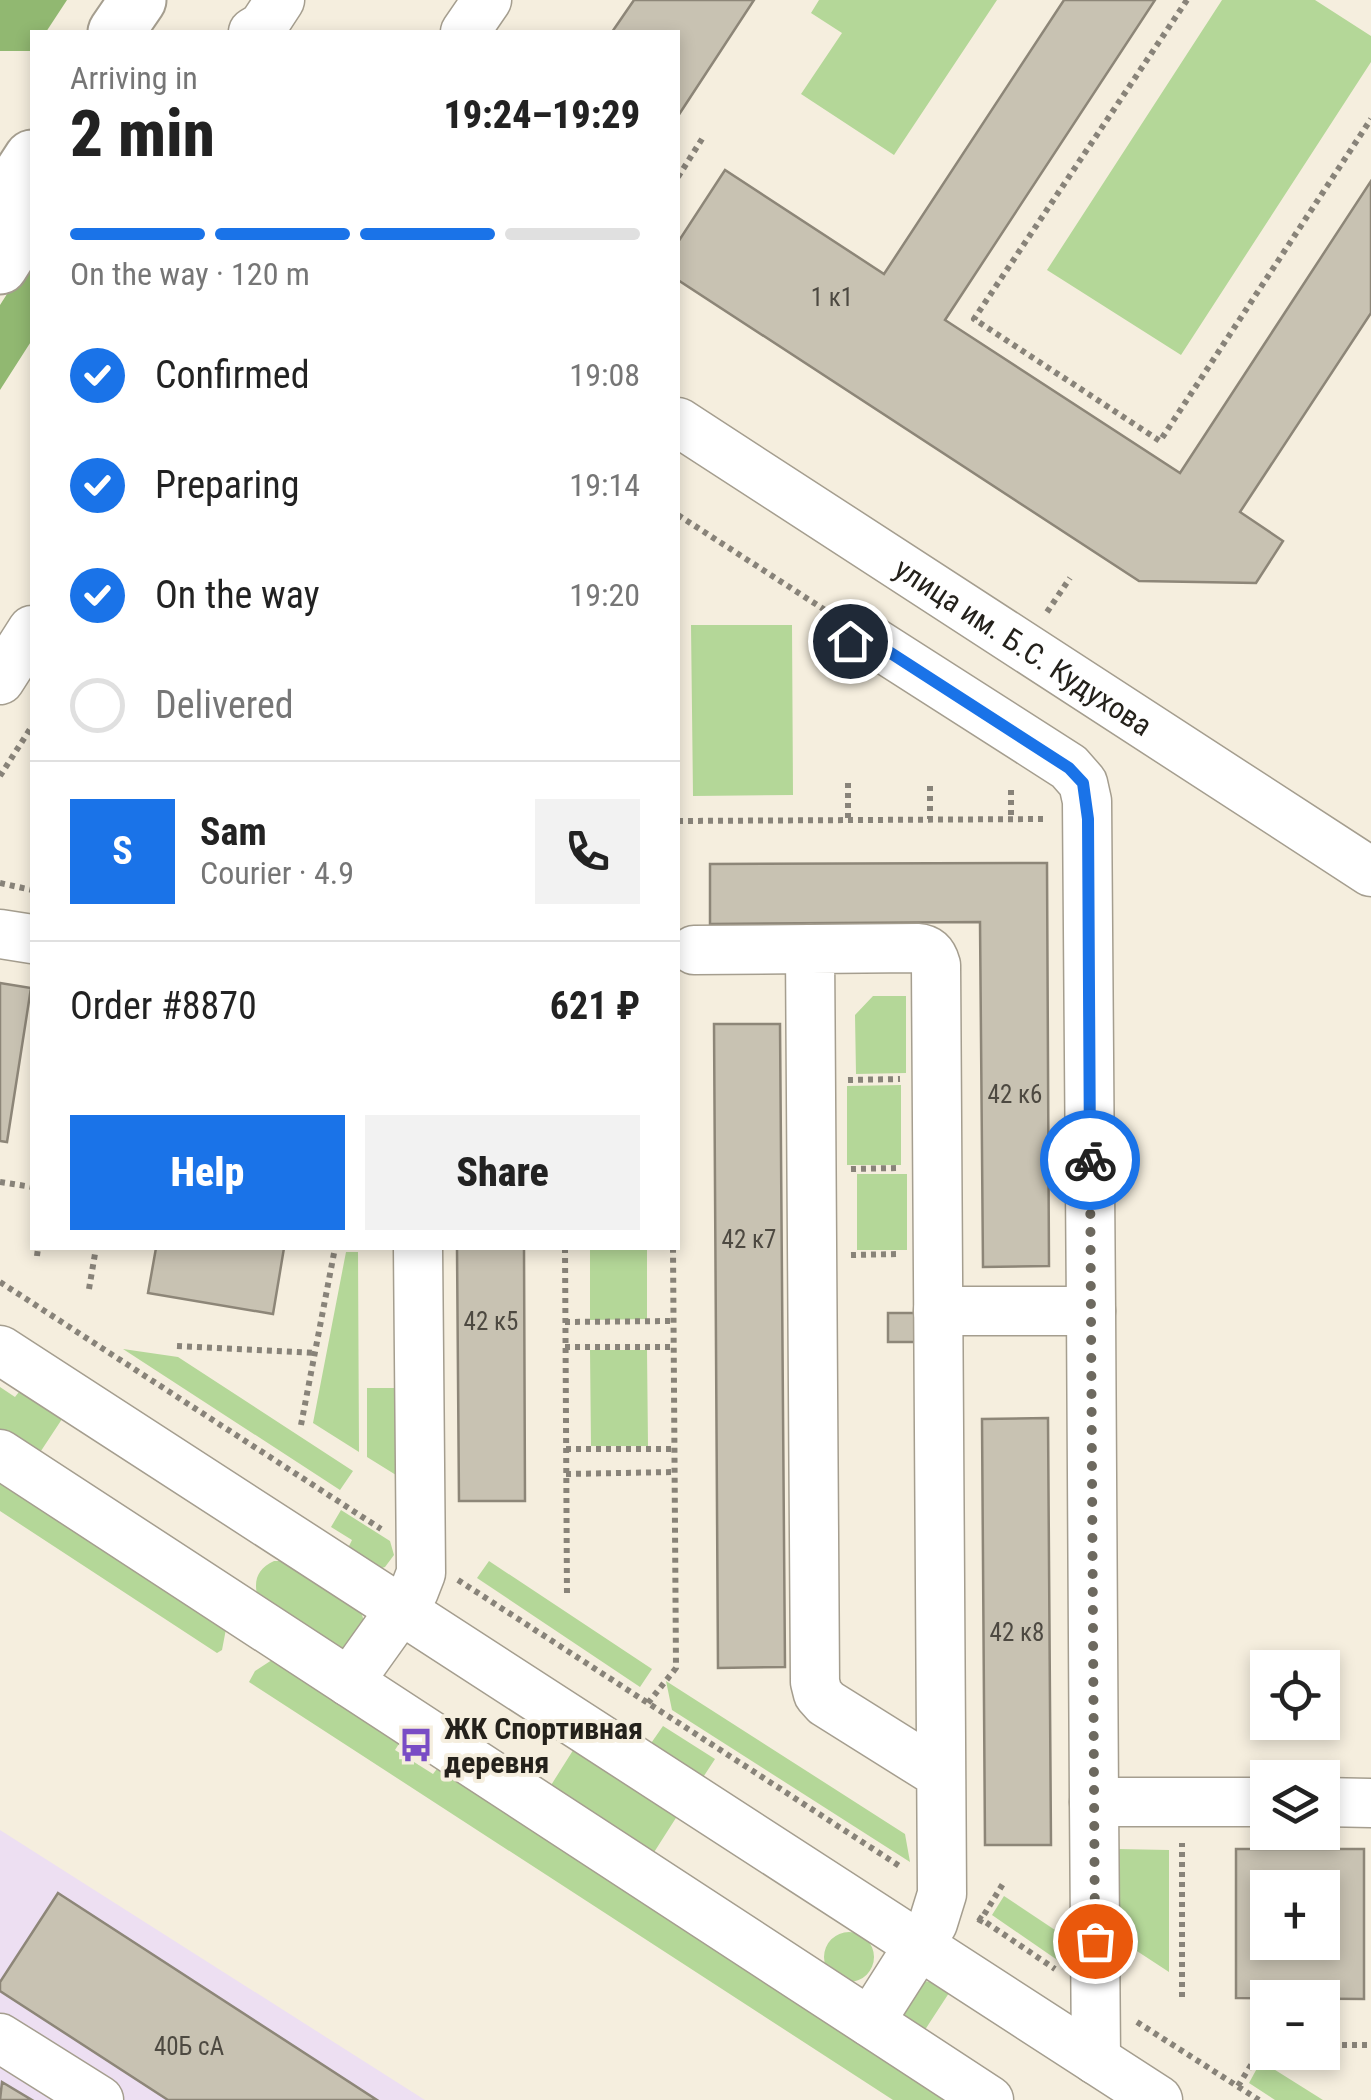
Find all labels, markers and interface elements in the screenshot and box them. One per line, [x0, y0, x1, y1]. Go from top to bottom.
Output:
text: Arriving in [70, 59, 198, 97]
text: 19:24–19:29 [443, 93, 640, 137]
text: 2 min [70, 96, 215, 172]
text: On the way · 120 m [70, 255, 310, 293]
house number: 1 к1 [811, 283, 853, 312]
icon: check [70, 348, 125, 403]
text: Confirmed [155, 353, 310, 397]
text: 19:08 [569, 356, 640, 394]
icon: check [70, 458, 125, 513]
text: Preparing [155, 463, 300, 507]
text: 19:14 [569, 466, 640, 504]
street label: улица им. Б.С. Кудухова [889, 550, 1159, 743]
icon: check [70, 568, 125, 623]
text: On the way [155, 573, 320, 617]
text: 19:20 [569, 576, 640, 614]
pin [808, 599, 893, 684]
icon: home [823, 614, 878, 669]
text: Delivered [155, 683, 294, 727]
button: phone [535, 799, 640, 904]
text: Sam [200, 810, 267, 854]
text: S [112, 829, 133, 873]
text: Courier · 4.9 [200, 854, 354, 892]
text: Order #8870 [70, 984, 257, 1028]
text: 621 ₽ [550, 984, 640, 1028]
house number: 42 к6 [988, 1080, 1042, 1109]
courier [1040, 1110, 1140, 1210]
button: Help [70, 1115, 345, 1230]
button: Share [365, 1115, 640, 1230]
icon: bike [1063, 1133, 1118, 1188]
house number: 42 к7 [722, 1225, 776, 1254]
house number: 42 к5 [464, 1307, 518, 1336]
house number: 42 к8 [990, 1618, 1044, 1647]
map controls [1250, 1650, 1340, 2070]
button: locate [1250, 1650, 1340, 1740]
place label: ЖК Спортивная деревня [444, 1711, 643, 1780]
bus stop icon: ЖК Спортивная деревня [397, 1726, 435, 1764]
button: layers [1250, 1760, 1340, 1850]
button: + [1250, 1870, 1340, 1960]
pin [1053, 1899, 1138, 1984]
icon: bag [1068, 1914, 1123, 1969]
button: − [1250, 1980, 1340, 2070]
house number: 40Б сА [154, 2032, 224, 2061]

